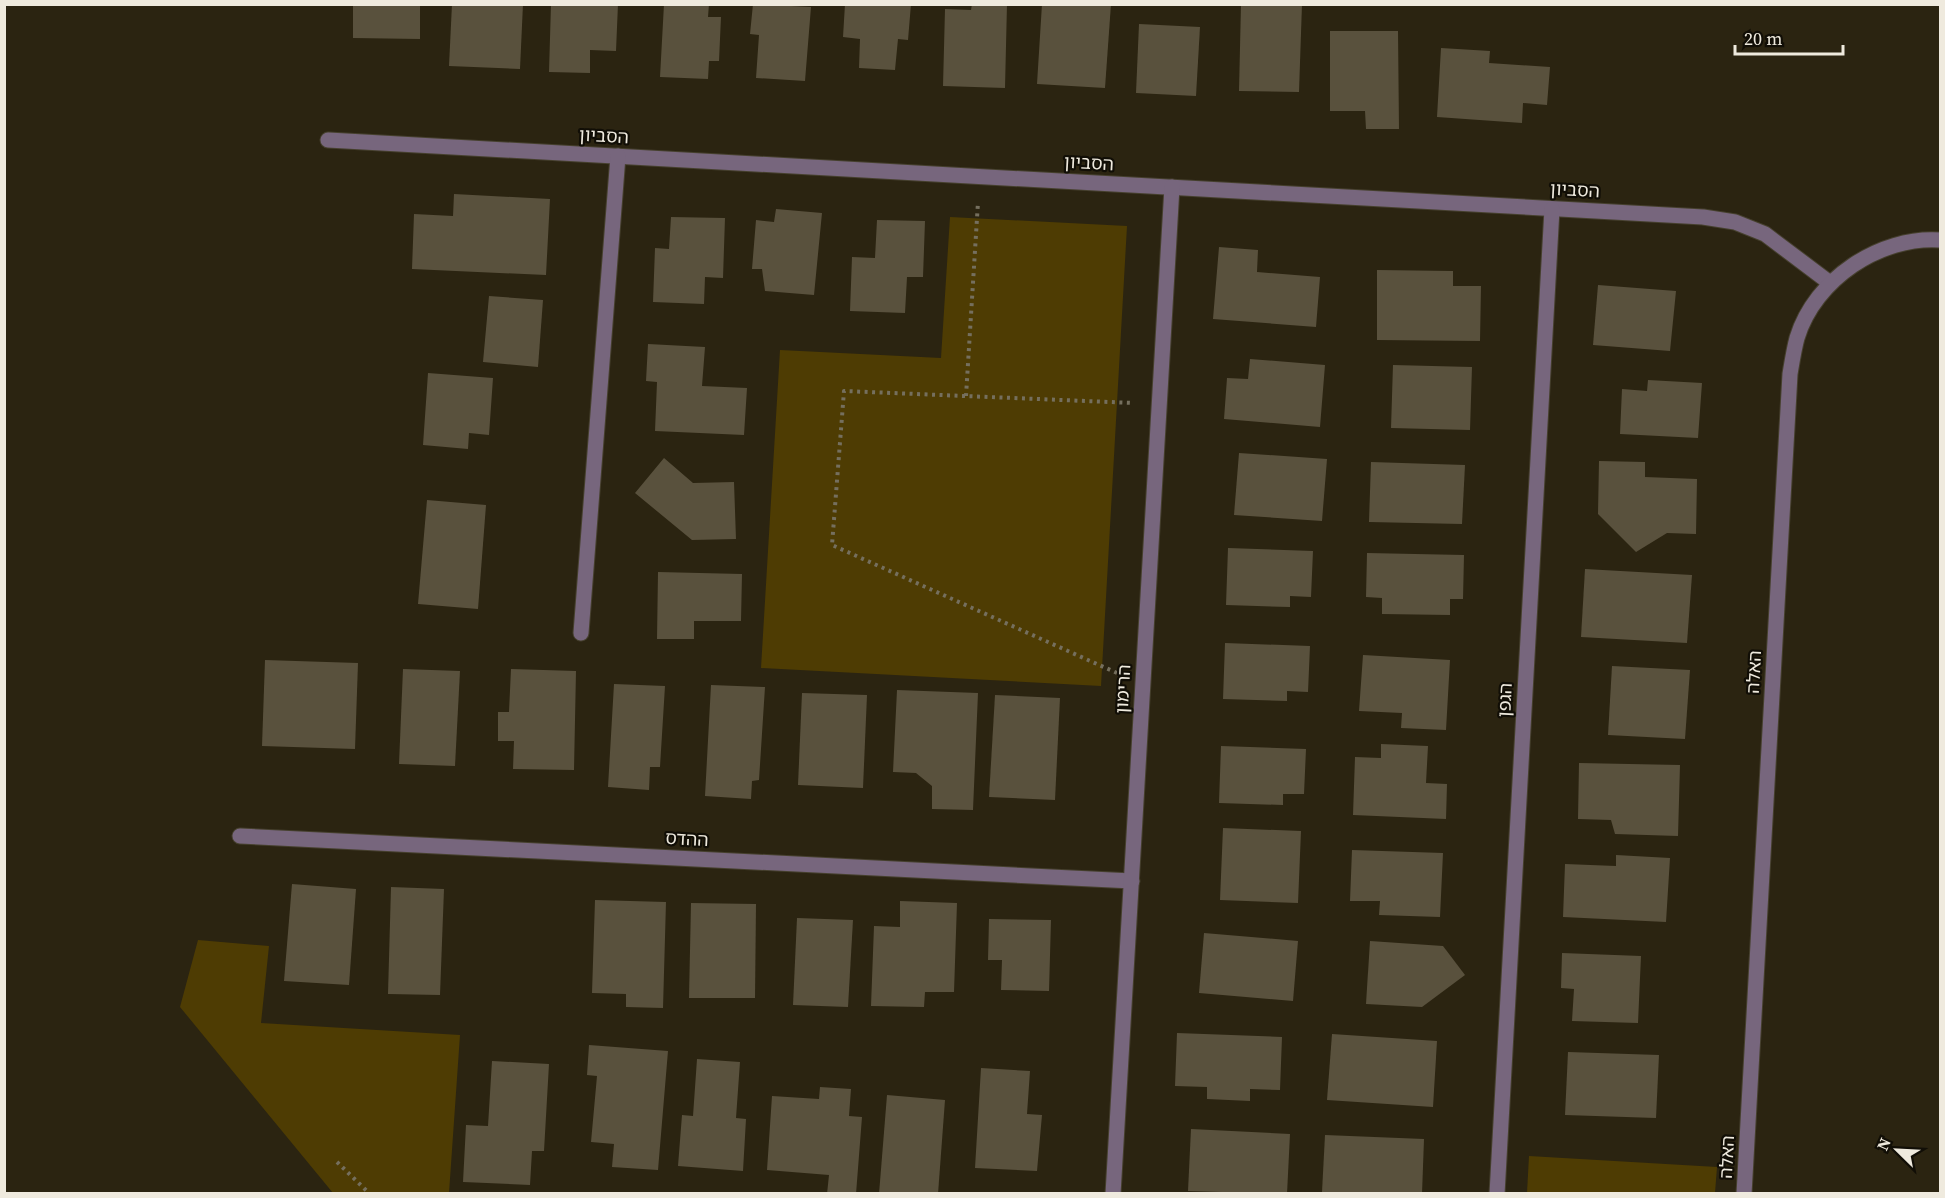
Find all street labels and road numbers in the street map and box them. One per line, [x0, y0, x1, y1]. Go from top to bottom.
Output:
street label: הסביון [578, 122, 630, 149]
street label: הסביון [1063, 149, 1115, 176]
street label: הסביון [1549, 176, 1601, 203]
street label: האלה [1740, 650, 1767, 694]
street label: הרימון [1109, 664, 1136, 714]
street label: הגפן [1491, 682, 1518, 718]
street label: ההדס [665, 825, 709, 852]
street label: האלה [1713, 1135, 1740, 1179]

